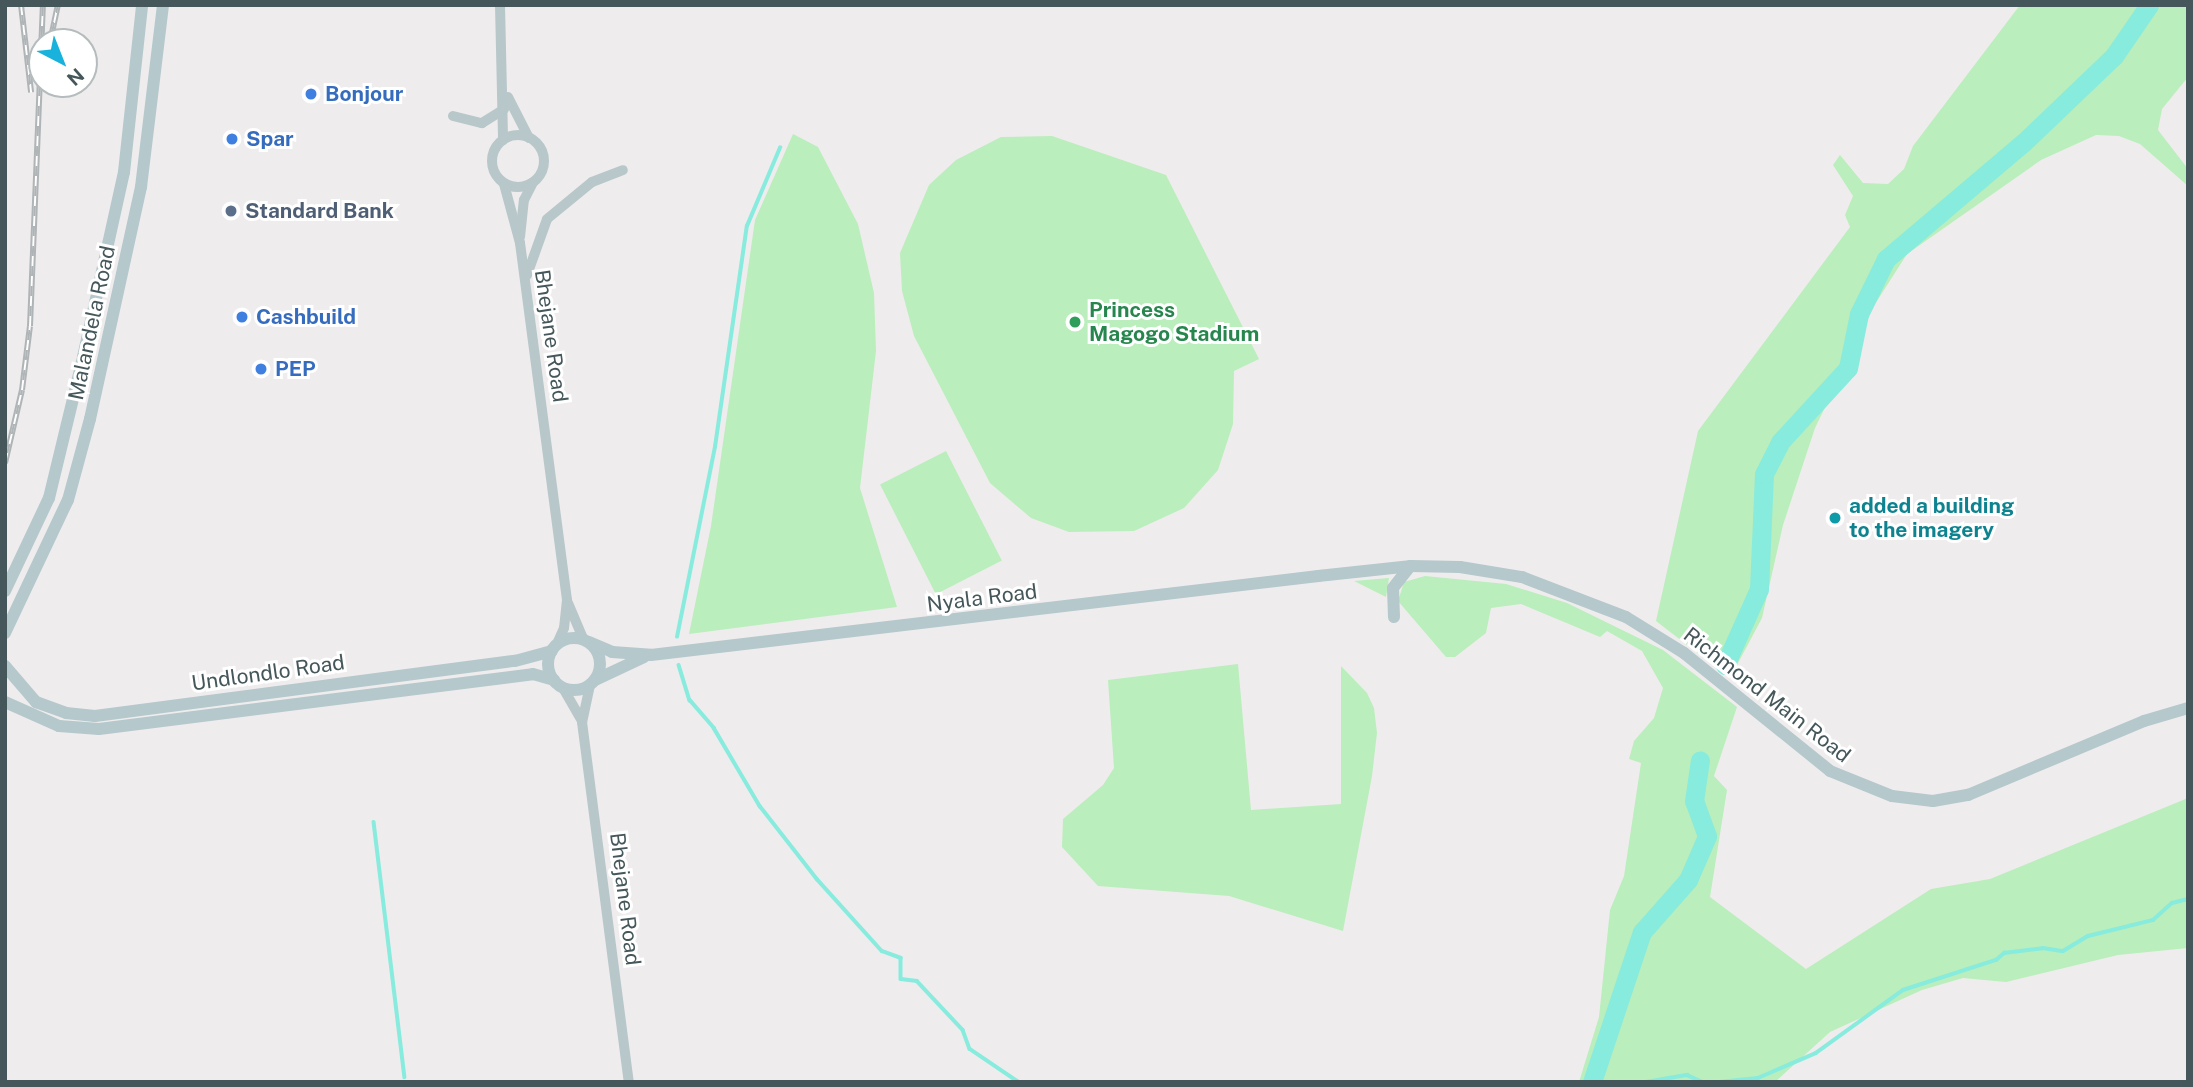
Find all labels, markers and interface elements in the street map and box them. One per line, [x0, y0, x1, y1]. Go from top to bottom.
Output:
north arrow [28, 28, 98, 98]
text: N [63, 64, 89, 90]
place label: Bonjour [325, 81, 403, 107]
marker: Bonjour [303, 86, 319, 102]
place label: Spar [246, 126, 294, 152]
marker: Spar [224, 131, 240, 147]
place label: Standard Bank [245, 198, 394, 224]
marker: Standard Bank [223, 203, 239, 219]
street label: Malandela Road [63, 243, 121, 403]
street label: Bhejane Road [529, 268, 573, 404]
place label: Princess Magogo Stadium [1089, 297, 1259, 347]
place label: Cashbuild [256, 304, 356, 330]
marker: Cashbuild [234, 309, 250, 325]
marker: Princess Magogo Stadium [1067, 314, 1083, 330]
place label: PEP [275, 356, 316, 382]
marker: PEP [253, 361, 269, 377]
place label: added a building to the imagery [1849, 493, 2014, 543]
marker: added a building to the imagery [1827, 510, 1843, 526]
street label: Nyala Road [925, 579, 1039, 617]
street label: Richmond Main Road [1679, 622, 1855, 768]
street label: Undlondlo Road [190, 650, 346, 696]
street label: Bhejane Road [604, 831, 646, 967]

